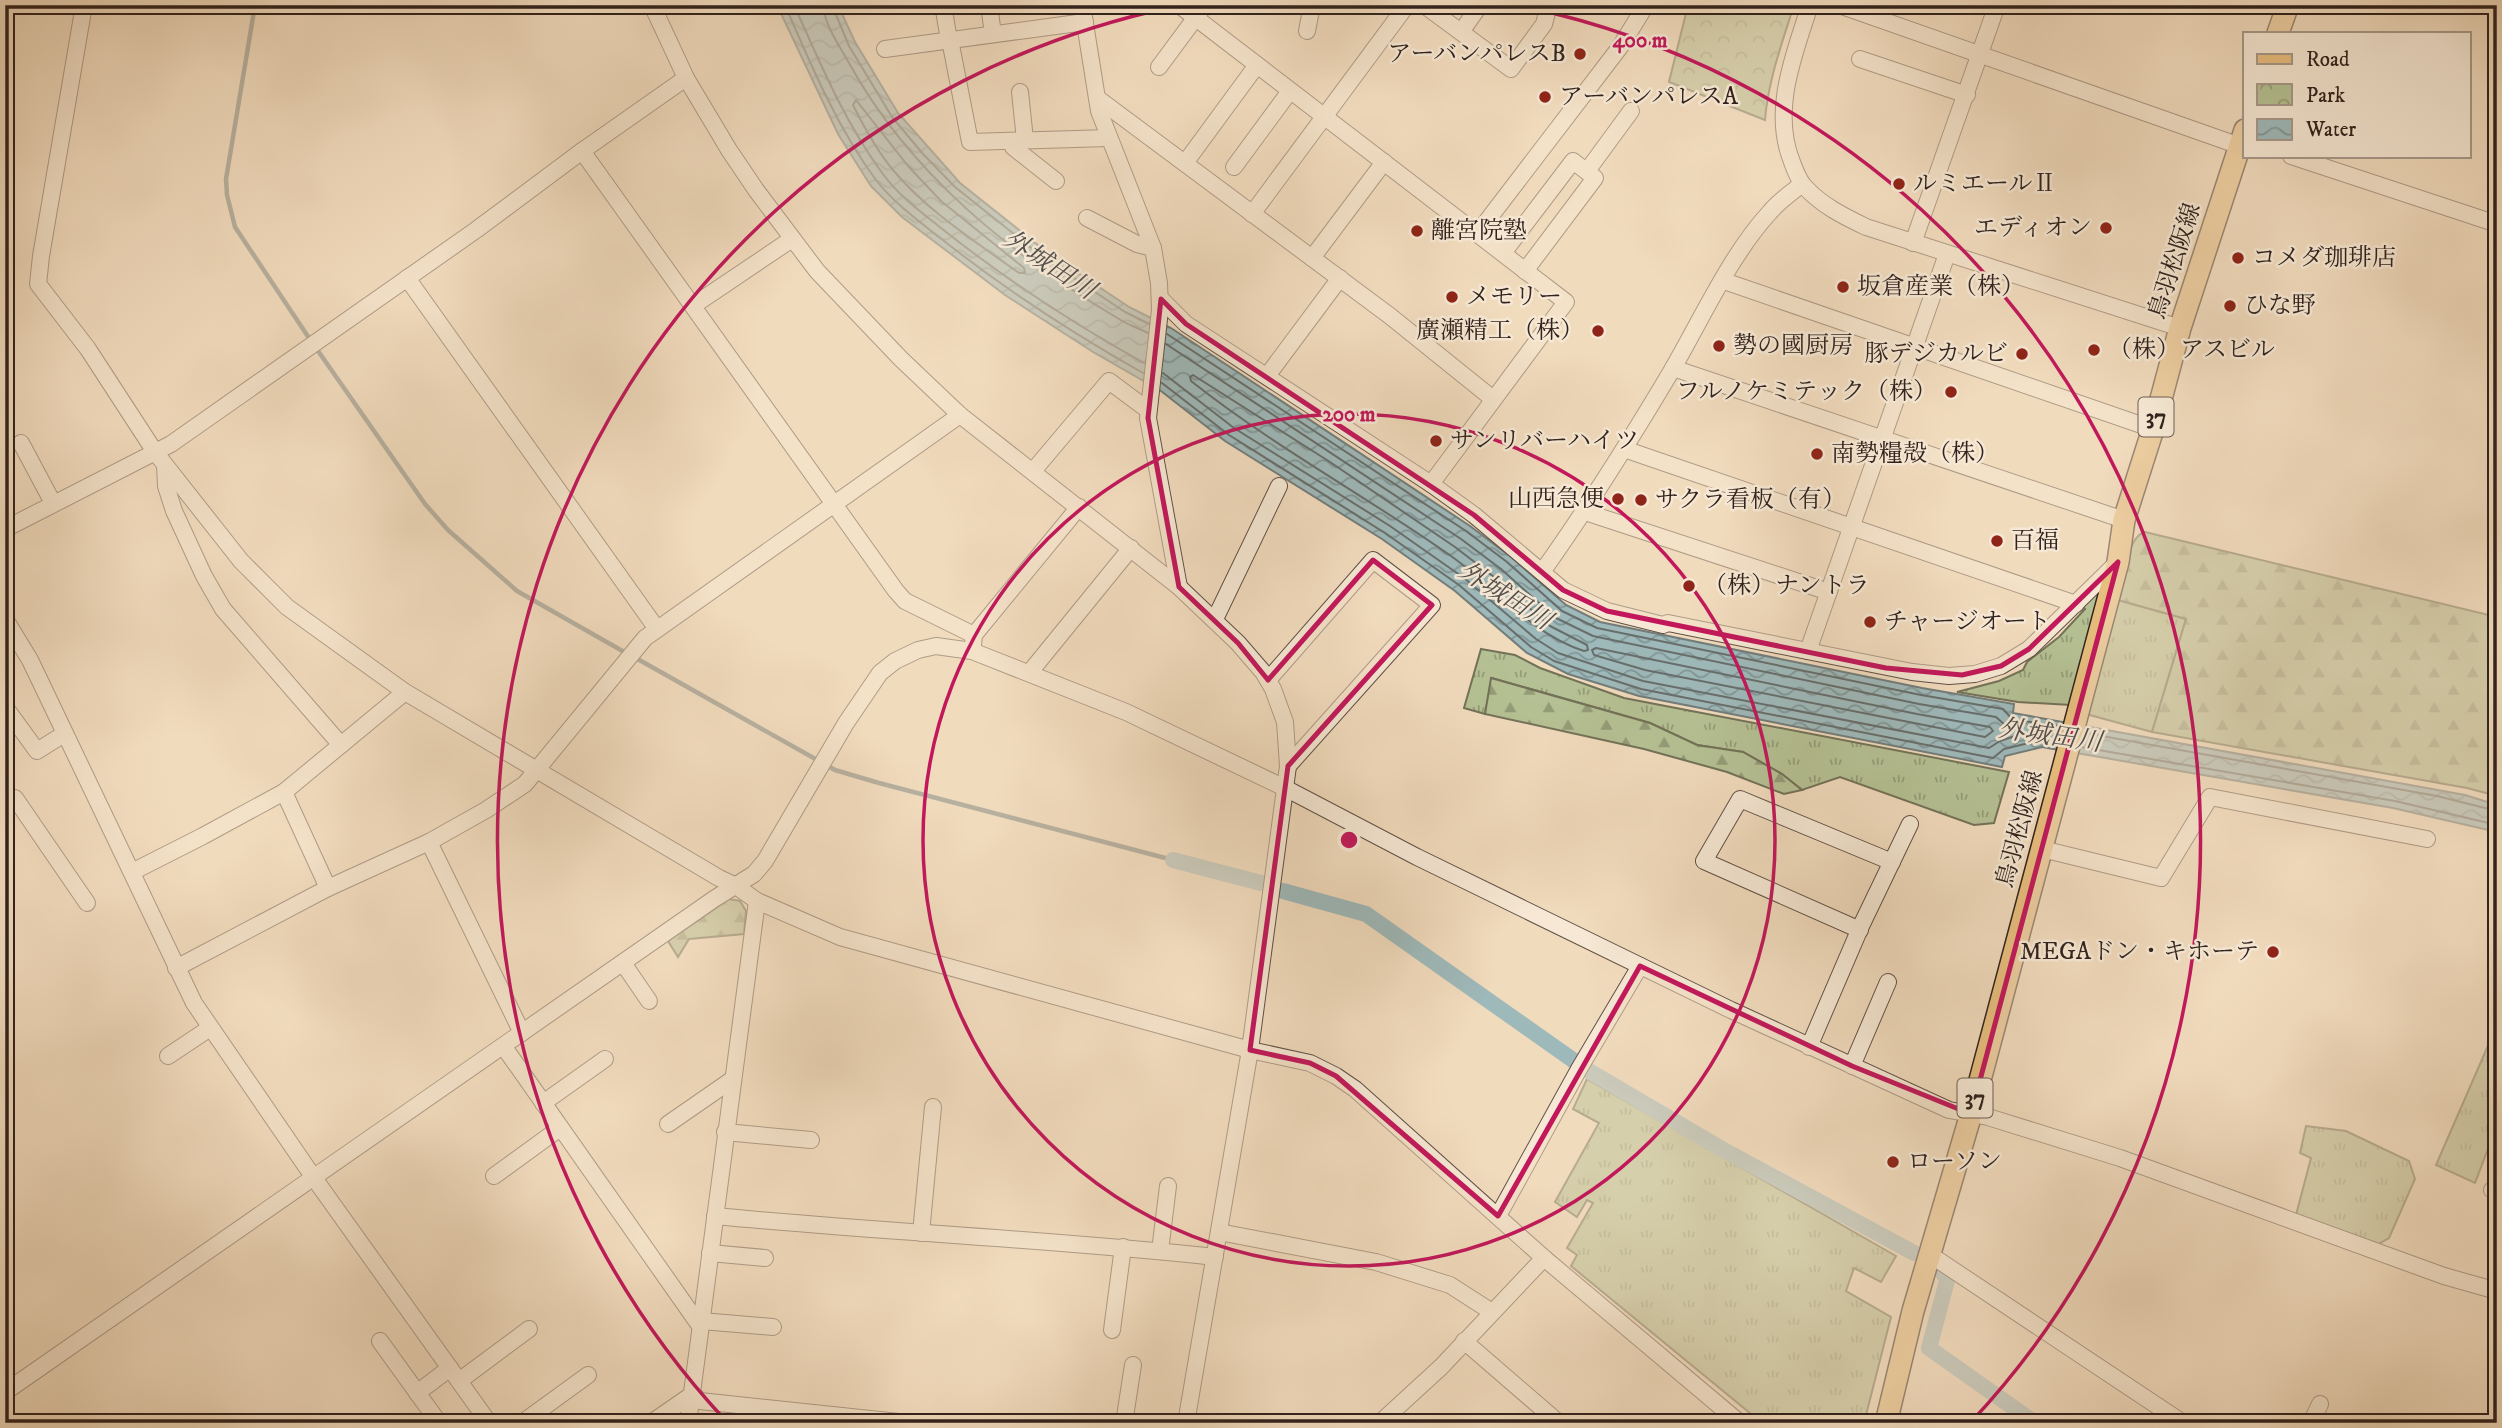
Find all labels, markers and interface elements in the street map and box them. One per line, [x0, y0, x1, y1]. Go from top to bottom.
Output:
text: 400 m [1613, 28, 1668, 54]
legend [2243, 32, 2470, 158]
place label: アーバンパレスB [1387, 39, 1566, 69]
marker: アーバンパレスB [1572, 46, 1588, 62]
text: Road [2306, 47, 2350, 73]
place label: アーバンパレスA [1559, 82, 1739, 112]
text: Park [2306, 83, 2346, 109]
marker: アーバンパレスA [1537, 89, 1553, 105]
text: Water [2305, 117, 2356, 143]
place label: ルミエールⅡ [1913, 169, 2057, 199]
marker: ルミエールⅡ [1891, 176, 1907, 192]
street label: 鳥羽松阪線 [2142, 199, 2208, 323]
place label: エディオン [1974, 213, 2092, 243]
place label: 離宮院塾 [1431, 216, 1527, 246]
marker: エディオン [2098, 220, 2114, 236]
water label: 外城田川 [996, 223, 1104, 309]
marker: 離宮院塾 [1409, 223, 1425, 239]
place label: コメダ珈琲店 [2252, 243, 2396, 273]
marker: コメダ珈琲店 [2230, 250, 2246, 266]
place label: 坂倉産業（株） [1857, 272, 2025, 302]
marker: 坂倉産業（株） [1835, 279, 1851, 295]
place label: メモリー [1466, 282, 1562, 312]
marker: メモリー [1444, 289, 1460, 305]
place label: ひな野 [2244, 291, 2316, 321]
marker: ひな野 [2222, 298, 2238, 314]
place label: 廣瀬精工（株） [1416, 316, 1584, 346]
marker: 廣瀬精工（株） [1590, 323, 1606, 339]
place label: 勢の國厨房 [1733, 331, 1853, 361]
place label: （株）アスビル [2108, 335, 2275, 365]
marker: 勢の國厨房 [1711, 338, 1727, 354]
place label: 豚デジカルビ [1864, 339, 2008, 369]
marker: （株）アスビル [2086, 342, 2102, 358]
marker: 豚デジカルビ [2014, 346, 2030, 362]
place label: フルノケミテック（株） [1676, 377, 1937, 407]
marker: フルノケミテック（株） [1943, 384, 1959, 400]
road number: 37 [2138, 398, 2174, 436]
text: 200 m [1322, 402, 1376, 428]
place label: サンリバーハイツ [1450, 426, 1639, 456]
marker: サンリバーハイツ [1428, 433, 1444, 449]
place label: 南勢糧殻（株） [1831, 439, 1999, 469]
marker: 南勢糧殻（株） [1809, 446, 1825, 462]
place label: 山西急便 [1508, 484, 1604, 514]
place label: サクラ看板（有） [1655, 485, 1846, 515]
marker: 山西急便 [1610, 491, 1626, 507]
marker: サクラ看板（有） [1633, 492, 1649, 508]
place label: 百福 [2011, 526, 2059, 556]
marker: 百福 [1989, 533, 2005, 549]
water label: 外城田川 [1452, 554, 1560, 639]
place label: （株）ナントラ [1703, 571, 1870, 601]
marker: （株）ナントラ [1681, 578, 1697, 594]
place label: チャージオート [1884, 607, 2051, 637]
marker: チャージオート [1862, 614, 1878, 630]
water label: 外城田川 [1996, 712, 2107, 760]
street label: 鳥羽松阪線 [1990, 767, 2050, 891]
centre of rings [1337, 828, 1361, 852]
place label: MEGAドン・キホーテ [2020, 937, 2259, 967]
marker: MEGAドン・キホーテ [2265, 944, 2281, 960]
road number: 37 [1958, 1078, 1993, 1118]
place label: ローソン [1907, 1147, 2002, 1177]
marker: ローソン [1885, 1154, 1901, 1170]

